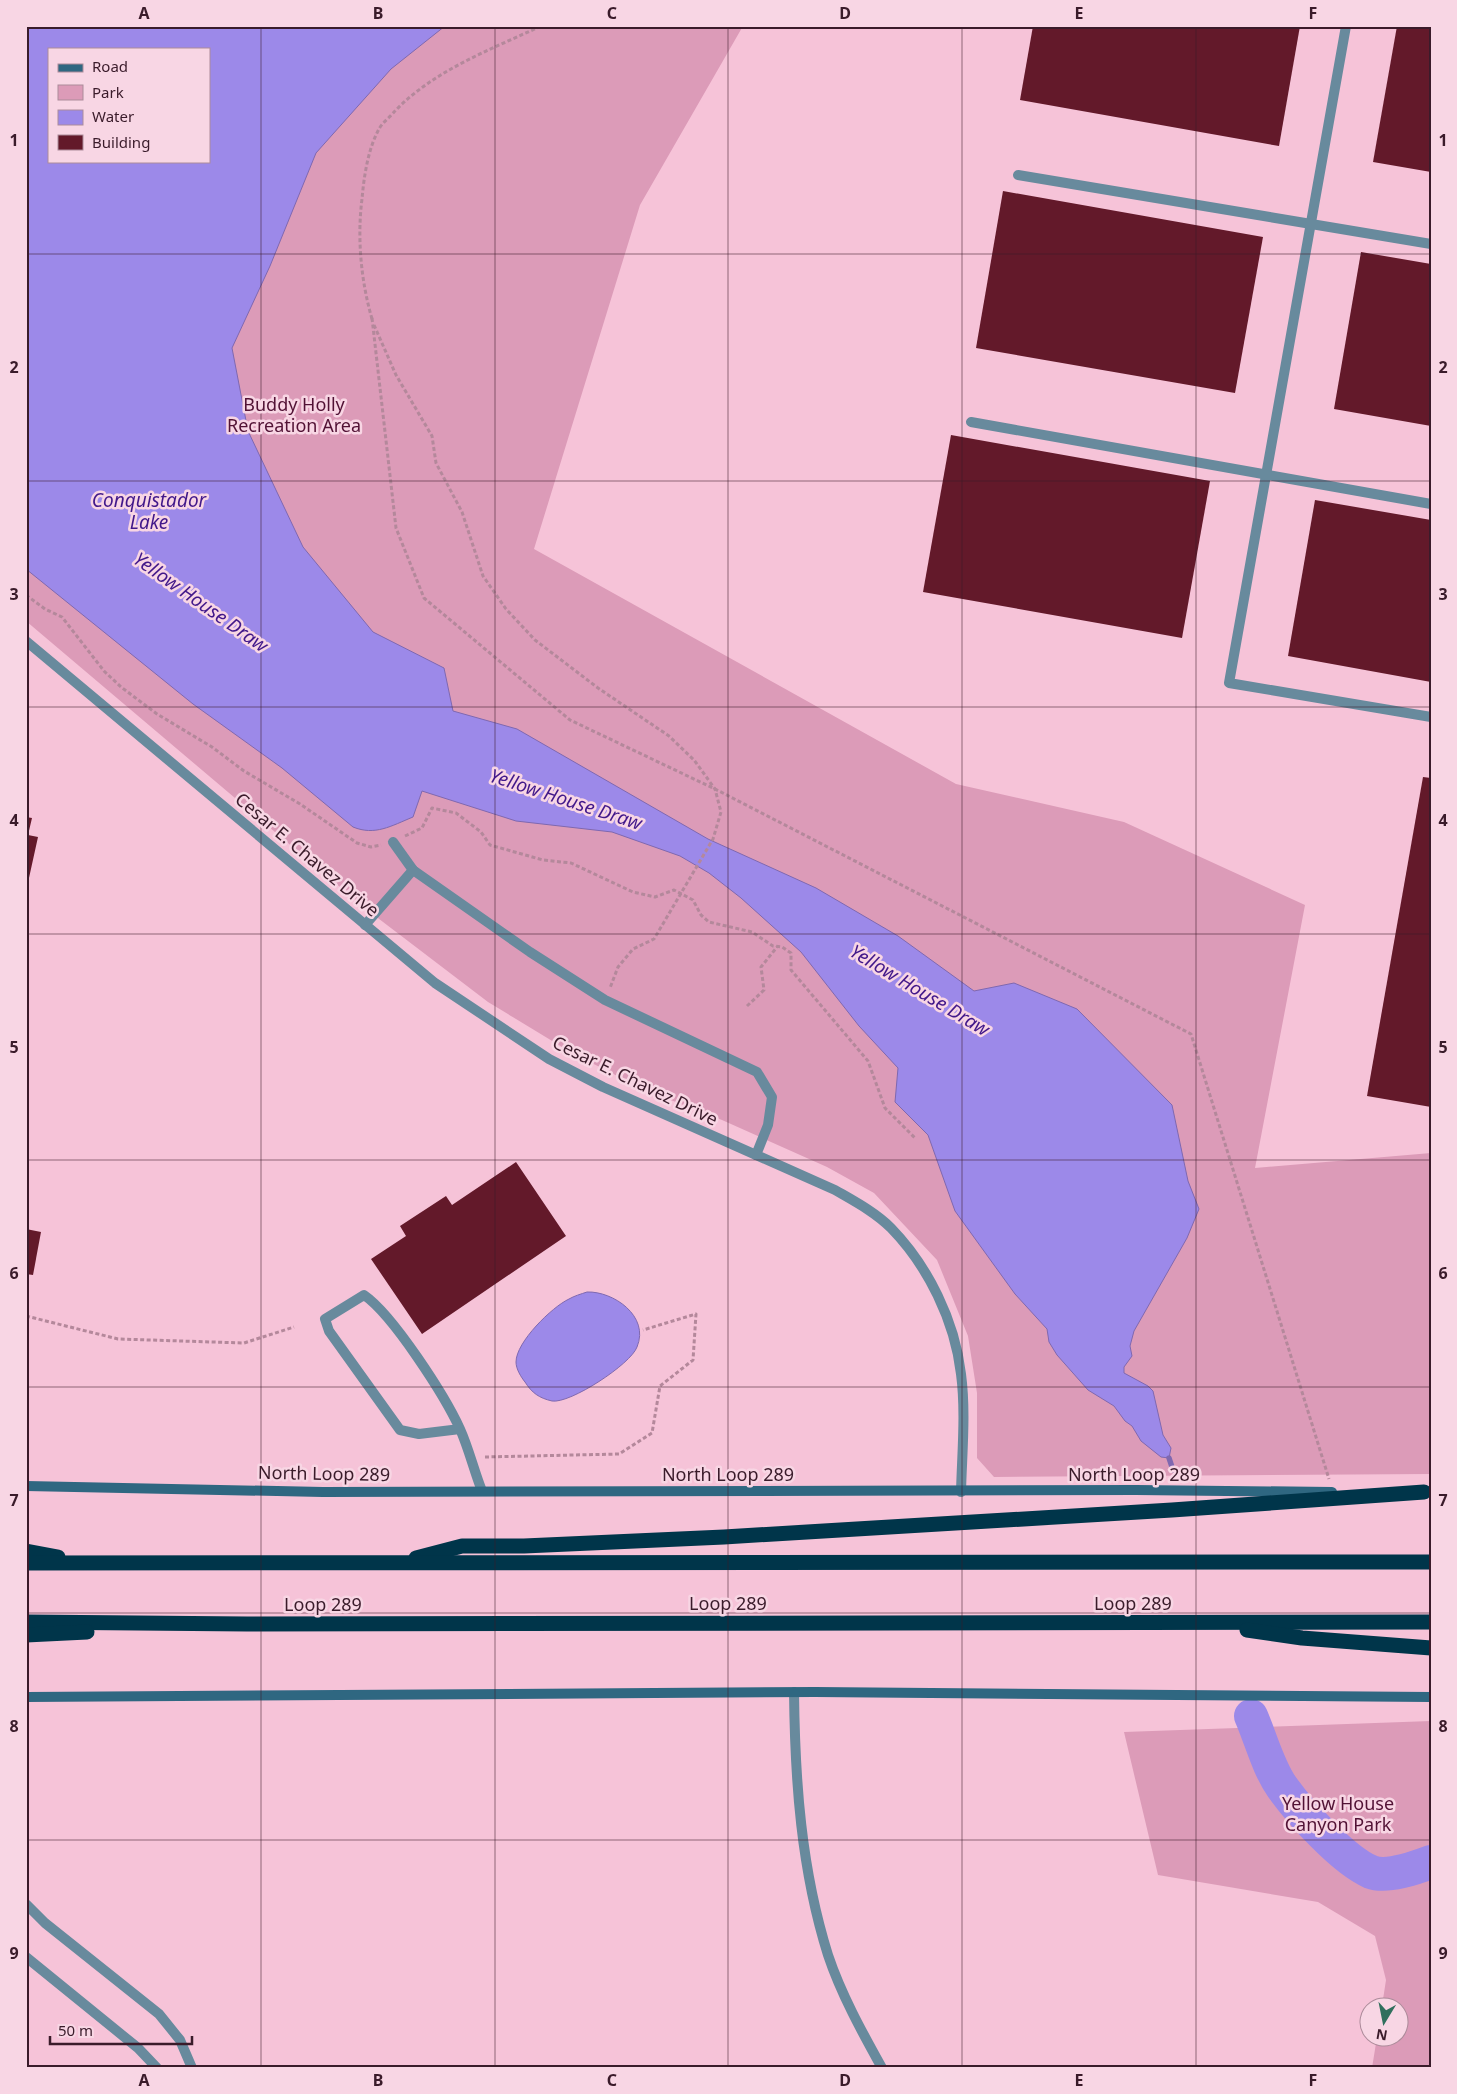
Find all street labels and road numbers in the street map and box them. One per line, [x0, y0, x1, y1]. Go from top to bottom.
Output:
street label: Cesar E. Chavez Drive [231, 787, 385, 922]
street label: Cesar E. Chavez Drive [549, 1030, 722, 1131]
street label: North Loop 289 [258, 1460, 390, 1486]
street label: North Loop 289 [662, 1462, 794, 1486]
street label: North Loop 289 [1068, 1462, 1200, 1486]
street label: Loop 289 [689, 1591, 767, 1615]
street label: Loop 289 [1094, 1591, 1172, 1615]
street label: Loop 289 [284, 1592, 362, 1616]

